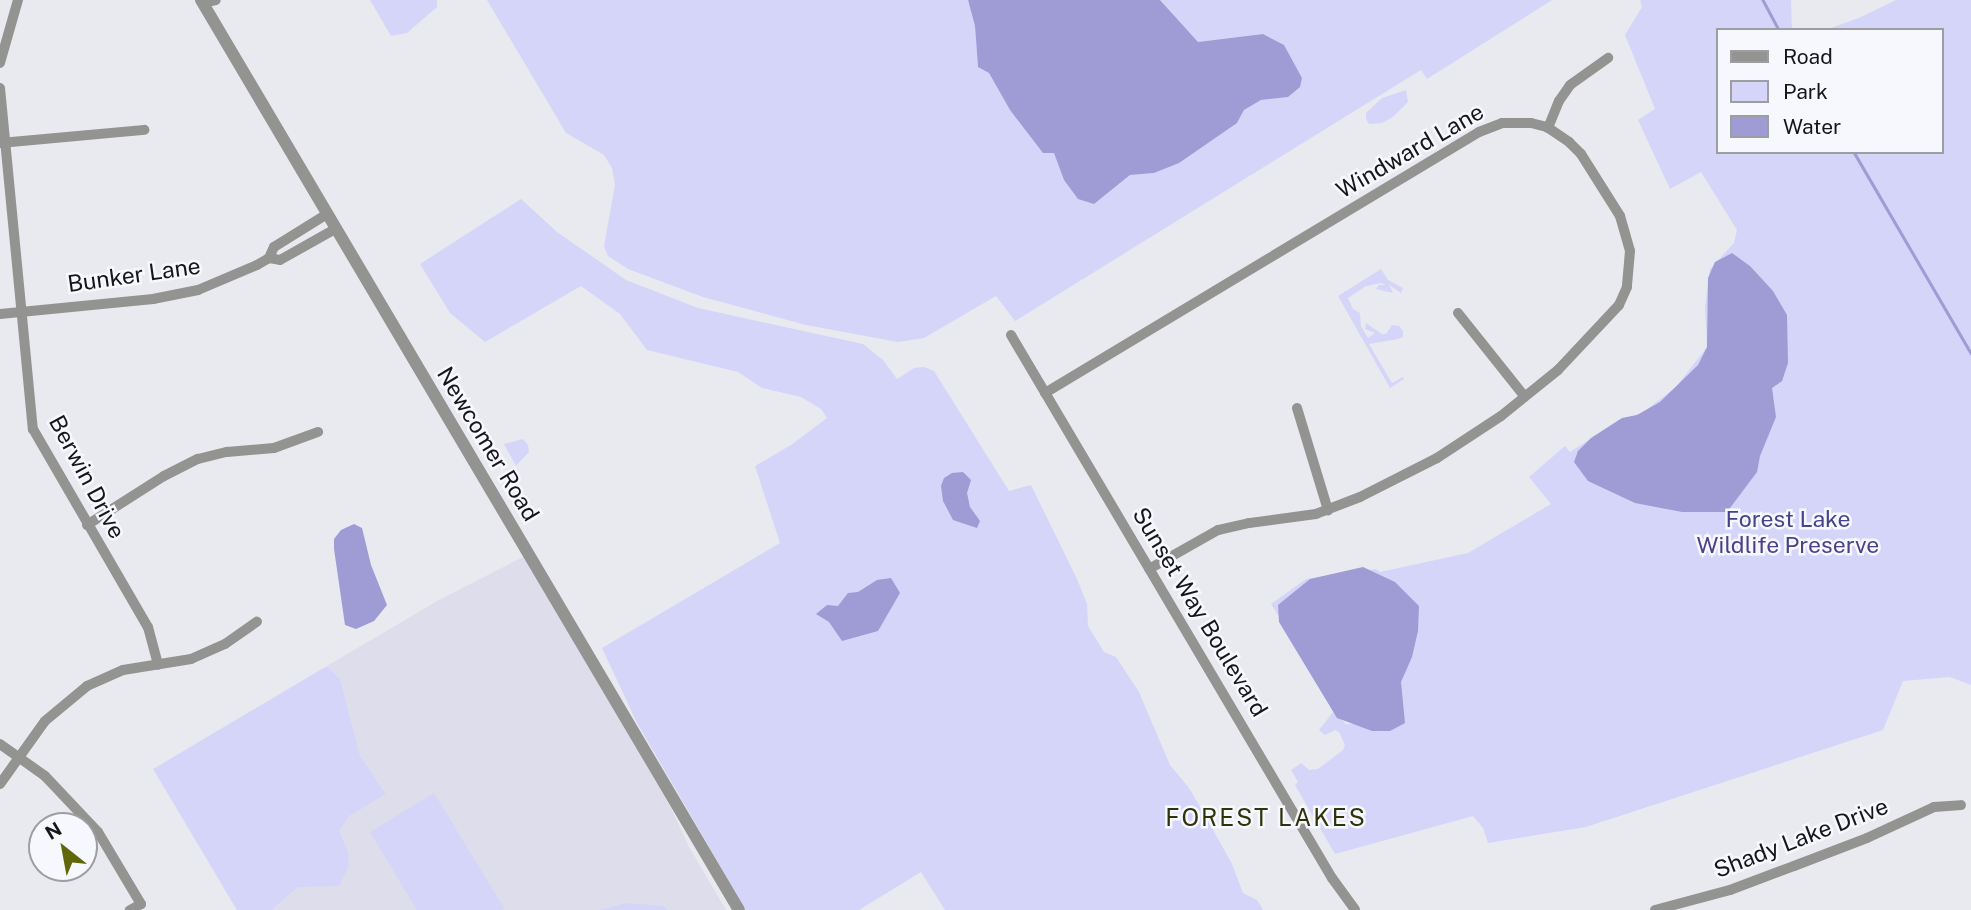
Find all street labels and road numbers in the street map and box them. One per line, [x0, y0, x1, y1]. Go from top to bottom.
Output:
street label: Windward Lane [1332, 98, 1488, 204]
street label: Bunker Lane [66, 252, 202, 298]
street label: Newcomer Road [431, 362, 545, 526]
street label: Berwin Drive [43, 411, 131, 543]
street label: Sunset Way Boulevard [1126, 502, 1274, 722]
street label: Shady Lake Drive [1710, 792, 1892, 884]

